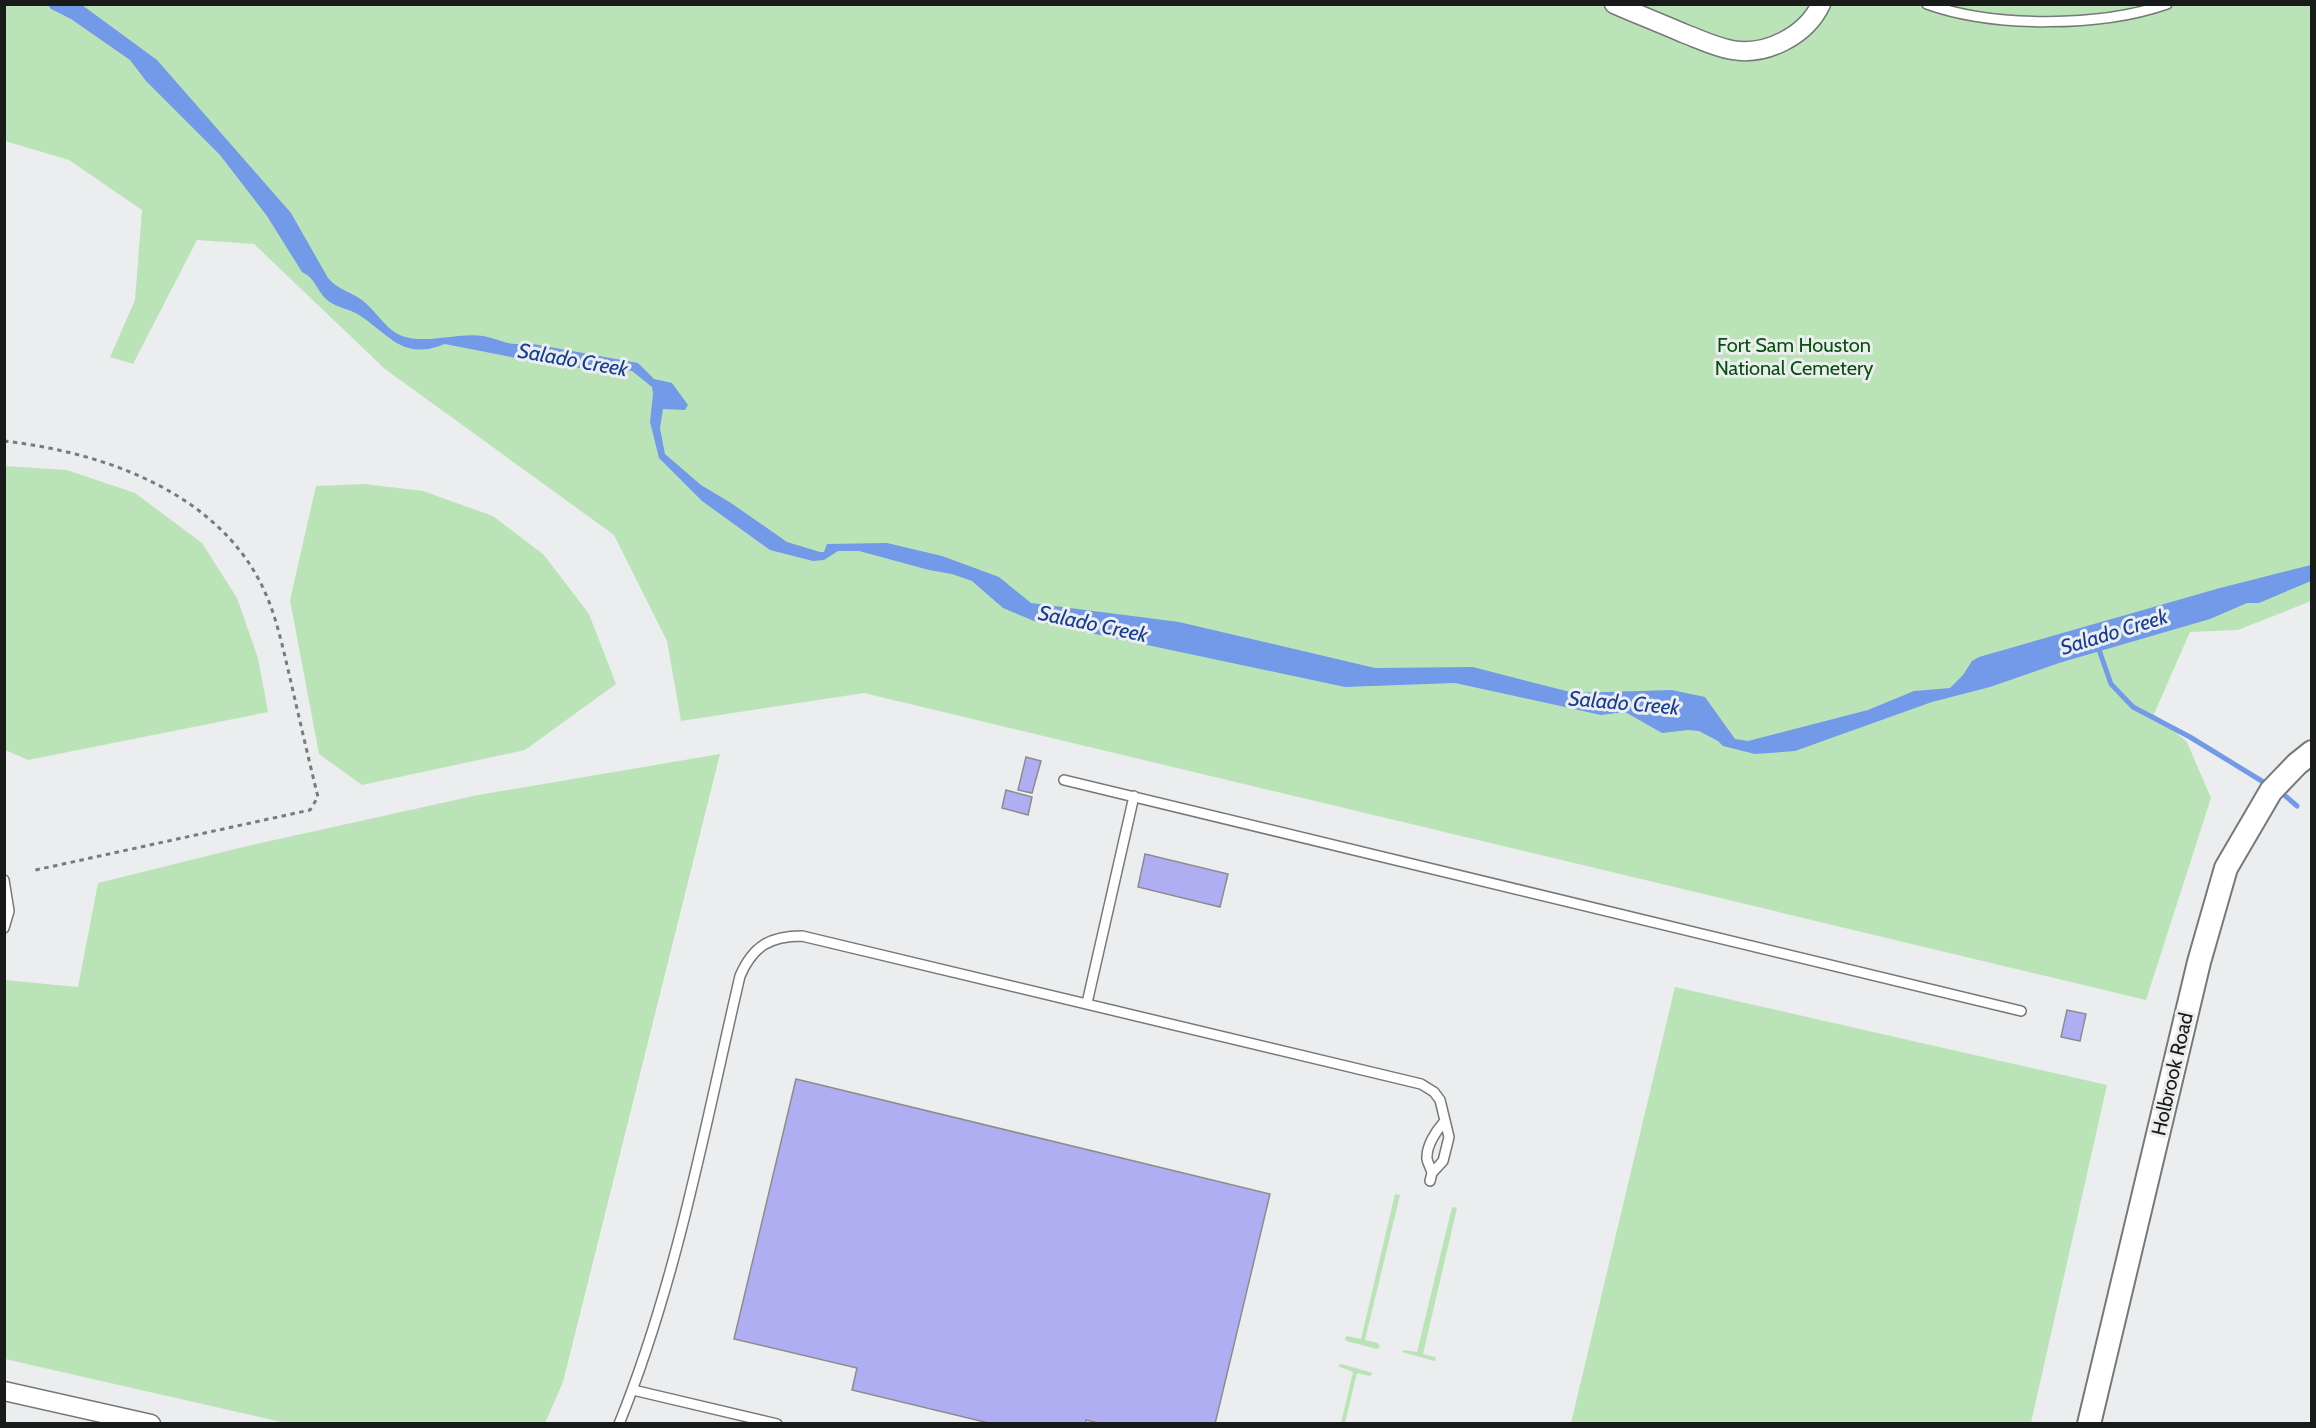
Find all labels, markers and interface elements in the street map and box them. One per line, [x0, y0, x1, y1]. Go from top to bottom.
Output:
park label: Fort Sam Houston National Cemetery [1715, 333, 1873, 380]
water label: Salado Creek [516, 338, 631, 382]
water label: Salado Creek [1036, 600, 1151, 647]
water label: Salado Creek [2057, 603, 2172, 660]
water label: Salado Creek [1568, 685, 1681, 720]
street label: Holbrook Road [2146, 1010, 2198, 1138]

